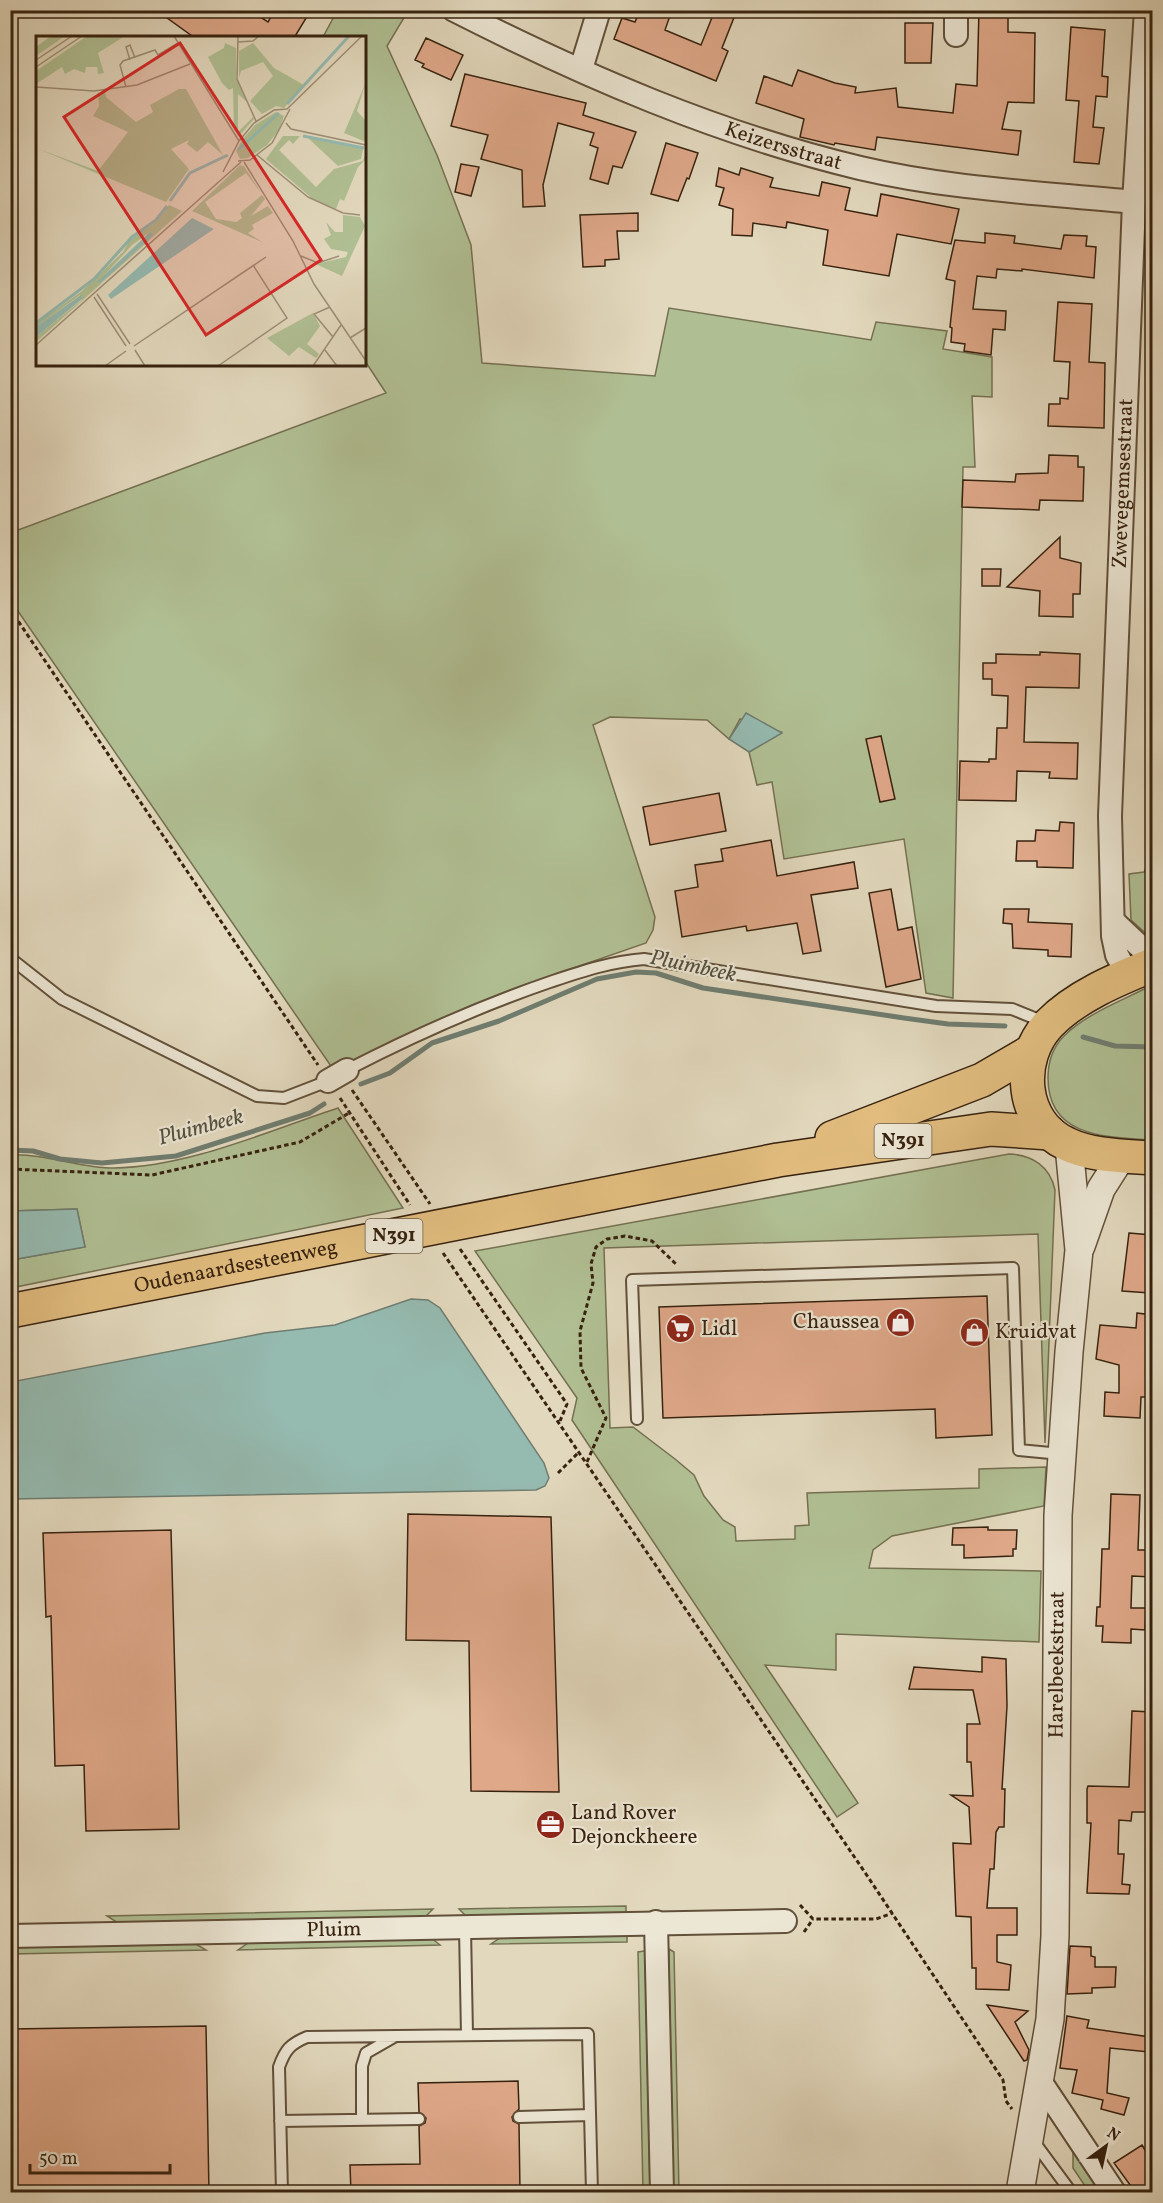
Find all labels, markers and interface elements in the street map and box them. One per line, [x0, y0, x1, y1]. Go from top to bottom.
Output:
inset map [36, 36, 366, 366]
street label: Keizersstraat [721, 115, 845, 177]
street label: Zwevegemsestraat [1105, 398, 1141, 569]
water label: Pluimbeek [647, 943, 739, 991]
water label: Pluimbeek [155, 1102, 247, 1154]
road number: N391 [874, 1124, 932, 1158]
road number: N391 [366, 1219, 422, 1253]
street label: Oudenaardsesteenweg [131, 1232, 340, 1301]
shop icon: Chaussea [885, 1306, 917, 1338]
place label: Chaussea [793, 1308, 880, 1337]
supermarket icon: Lidl [664, 1313, 696, 1345]
place label: Lidl [701, 1315, 737, 1344]
shop icon: Kruidvat [958, 1316, 990, 1348]
place label: Kruidvat [995, 1318, 1077, 1347]
street label: Harelbeekstraat [1042, 1591, 1072, 1739]
place label: Land Rover Dejonckheere [571, 1799, 697, 1852]
office icon: Land Rover Dejonckheere [534, 1809, 566, 1841]
street label: Pluim [306, 1915, 362, 1945]
north arrow [1076, 2116, 1136, 2176]
text: N [1102, 2123, 1124, 2148]
scale bar [30, 2137, 170, 2175]
text: 50 m [39, 2147, 78, 2172]

